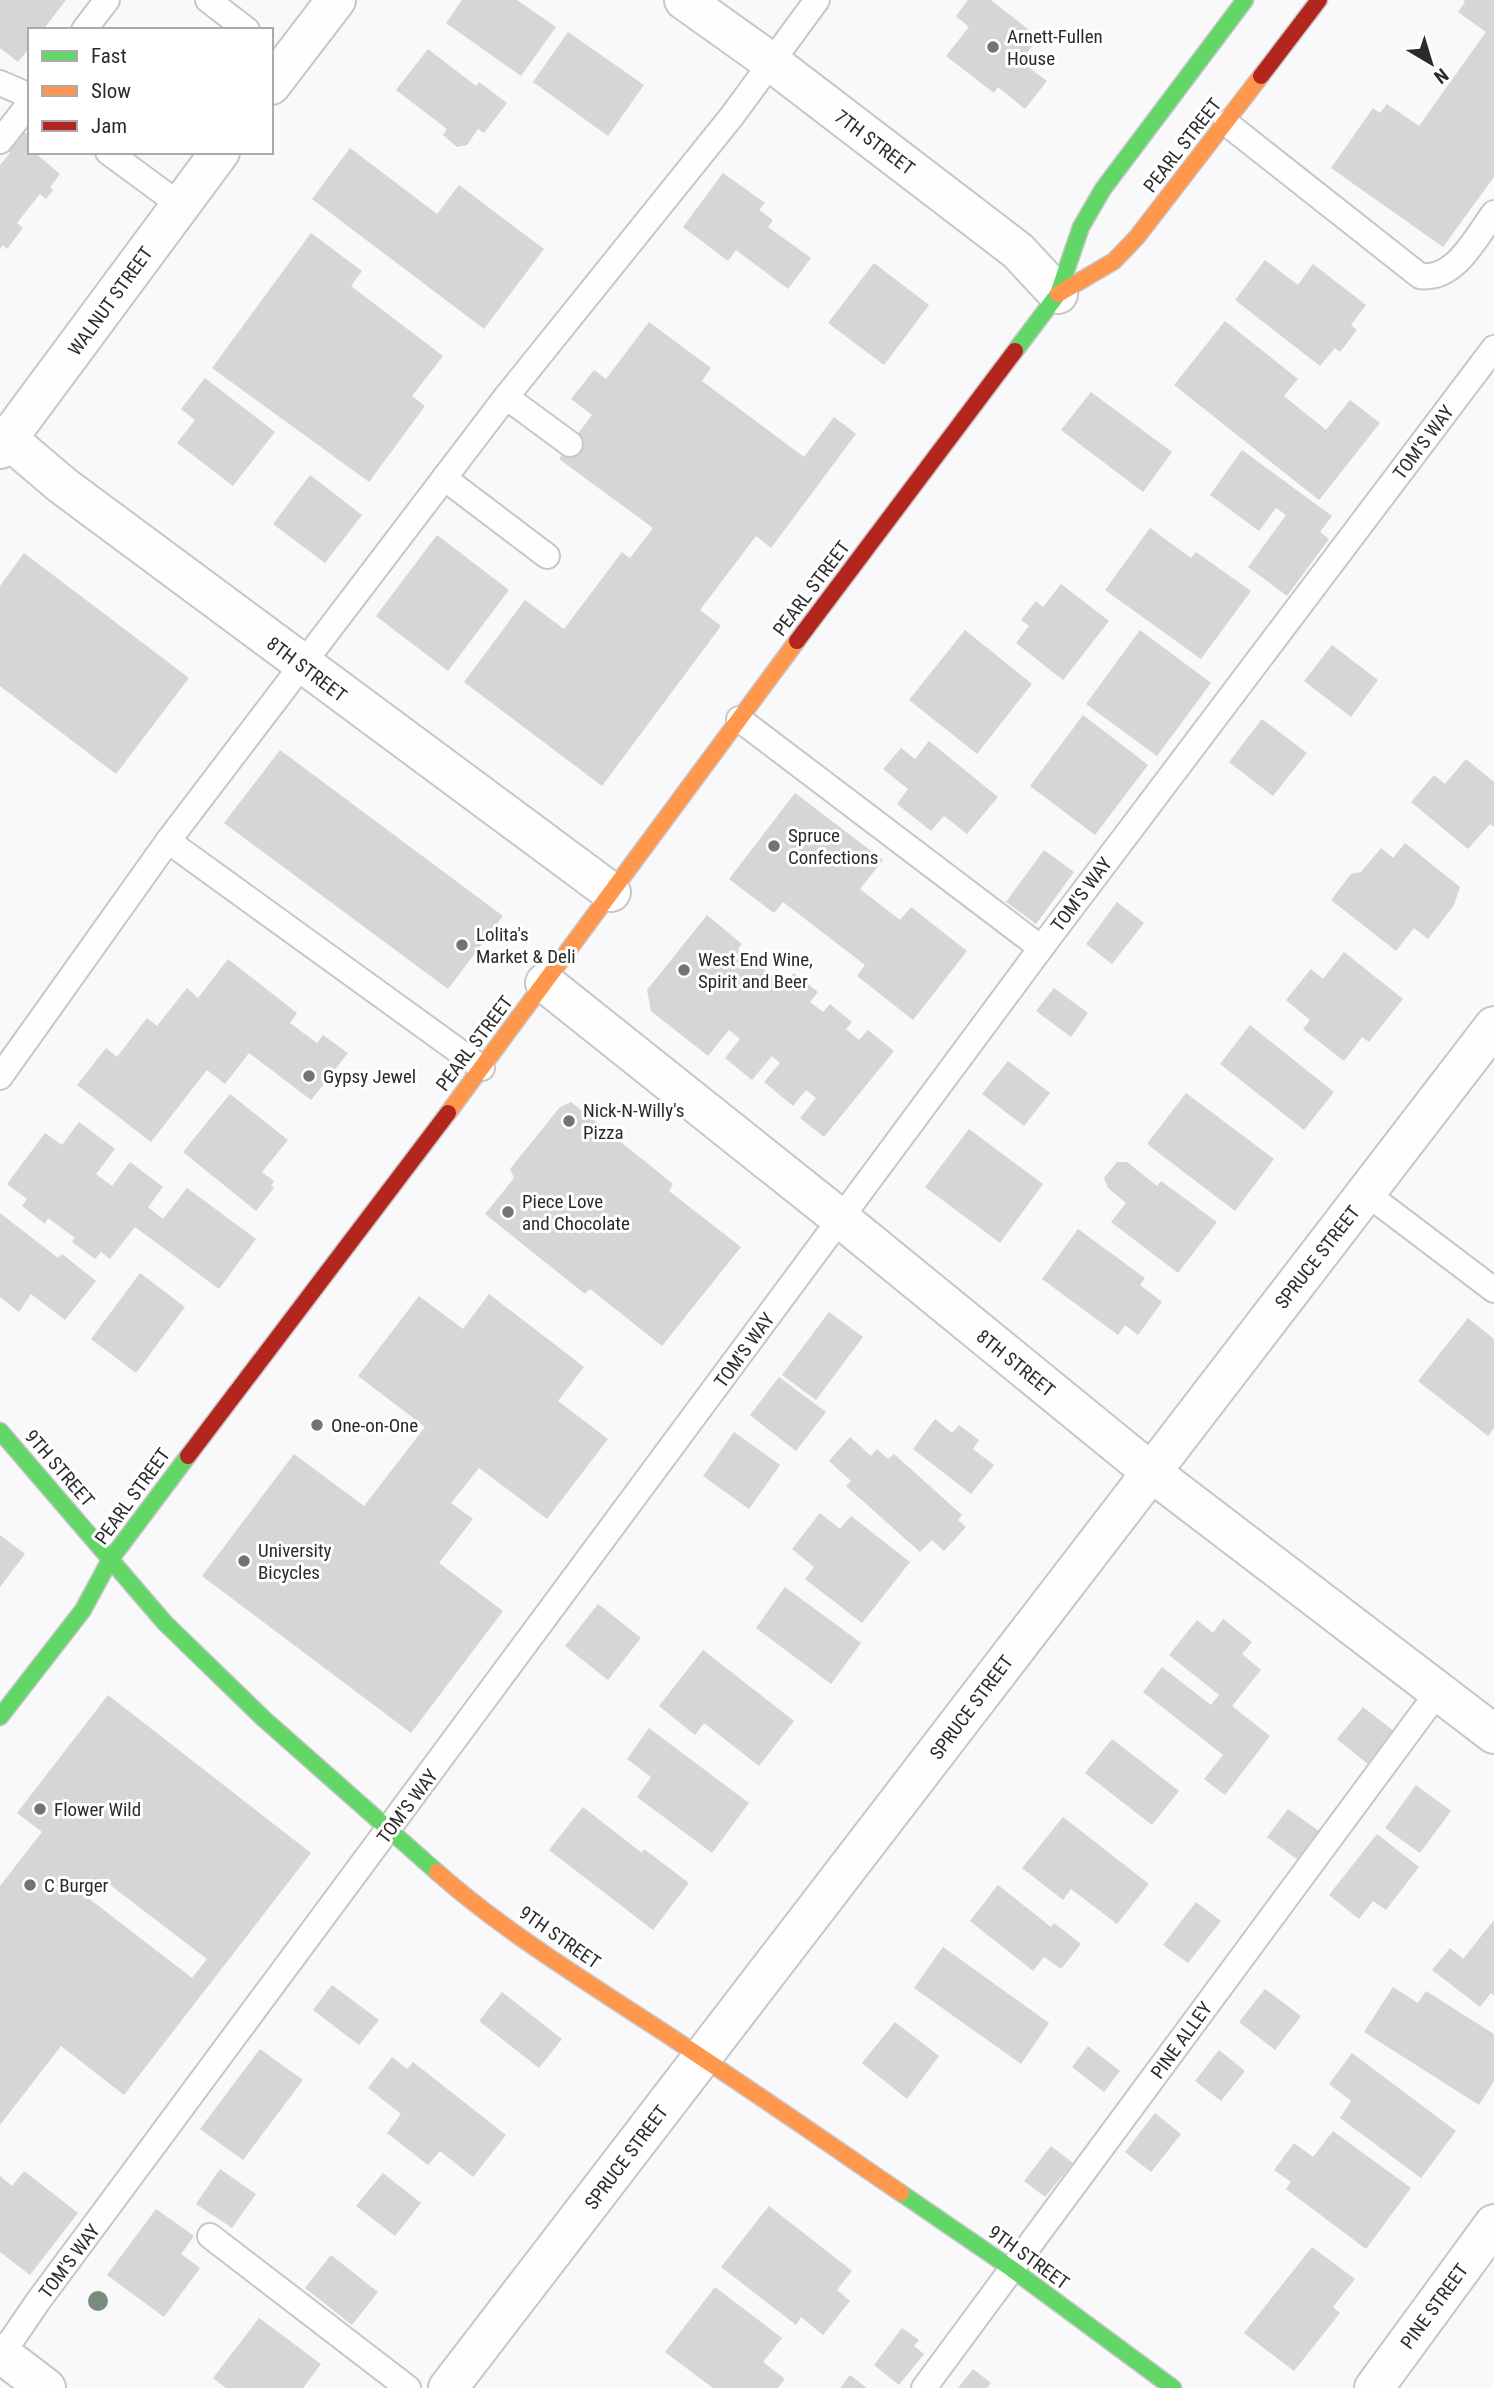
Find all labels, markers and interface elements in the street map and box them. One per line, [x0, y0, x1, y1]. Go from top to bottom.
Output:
place label: Arnett-Fullen House [1007, 25, 1103, 70]
legend [28, 28, 273, 154]
north arrow [1396, 28, 1466, 98]
marker: Arnett-Fullen House [985, 39, 1001, 55]
text: Fast [91, 44, 127, 68]
text: N [1429, 63, 1453, 89]
text: Slow [91, 79, 131, 103]
street label: PEARL STREET [1138, 94, 1226, 197]
street label: 7TH STREET [830, 105, 919, 180]
text: Jam [91, 114, 127, 138]
street label: WALNUT STREET [63, 242, 158, 360]
street label: TOM'S WAY [1388, 401, 1459, 484]
street label: PEARL STREET [768, 536, 855, 640]
street label: 8TH STREET [262, 632, 351, 707]
place label: Spruce Confections [788, 824, 878, 869]
marker: Spruce Confections [766, 838, 782, 854]
street label: TOM'S WAY [1046, 853, 1117, 936]
place label: Lolita's Market & Deli [476, 923, 576, 968]
marker: Lolita's Market & Deli [454, 937, 470, 953]
place label: West End Wine, Spirit and Beer [698, 948, 813, 993]
marker: West End Wine, Spirit and Beer [676, 962, 692, 978]
street label: PEARL STREET [431, 991, 518, 1095]
place label: Gypsy Jewel [323, 1065, 416, 1088]
marker: Gypsy Jewel [301, 1068, 317, 1084]
place label: Nick-N-Willy's Pizza [583, 1099, 685, 1144]
marker: Nick-N-Willy's Pizza [561, 1113, 577, 1129]
place label: Piece Love and Chocolate [522, 1190, 630, 1235]
street label: SPRUCE STREET [1270, 1201, 1365, 1313]
marker: Piece Love and Chocolate [500, 1204, 516, 1220]
street label: TOM'S WAY [710, 1308, 779, 1392]
street label: 8TH STREET [972, 1325, 1060, 1402]
place label: One-on-One [331, 1414, 418, 1437]
marker: One-on-One [309, 1417, 325, 1433]
street label: 9TH STREET [20, 1425, 99, 1512]
street label: PEARL STREET [90, 1444, 175, 1549]
place label: University Bicycles [258, 1539, 332, 1584]
marker: University Bicycles [236, 1553, 252, 1569]
street label: SPRUCE STREET [925, 1651, 1018, 1764]
street label: TOM'S WAY [372, 1765, 443, 1848]
place label: Flower Wild [54, 1798, 141, 1821]
marker: Flower Wild [32, 1801, 48, 1817]
place label: C Burger [44, 1874, 109, 1897]
marker: C Burger [22, 1877, 38, 1893]
street label: 9TH STREET [515, 1901, 605, 1974]
street label: PINE ALLEY [1146, 1997, 1217, 2083]
street label: SPRUCE STREET [580, 2101, 673, 2214]
street label: TOM'S WAY [34, 2220, 105, 2303]
street label: 9TH STREET [984, 2220, 1074, 2294]
street label: PINE STREET [1396, 2259, 1473, 2353]

